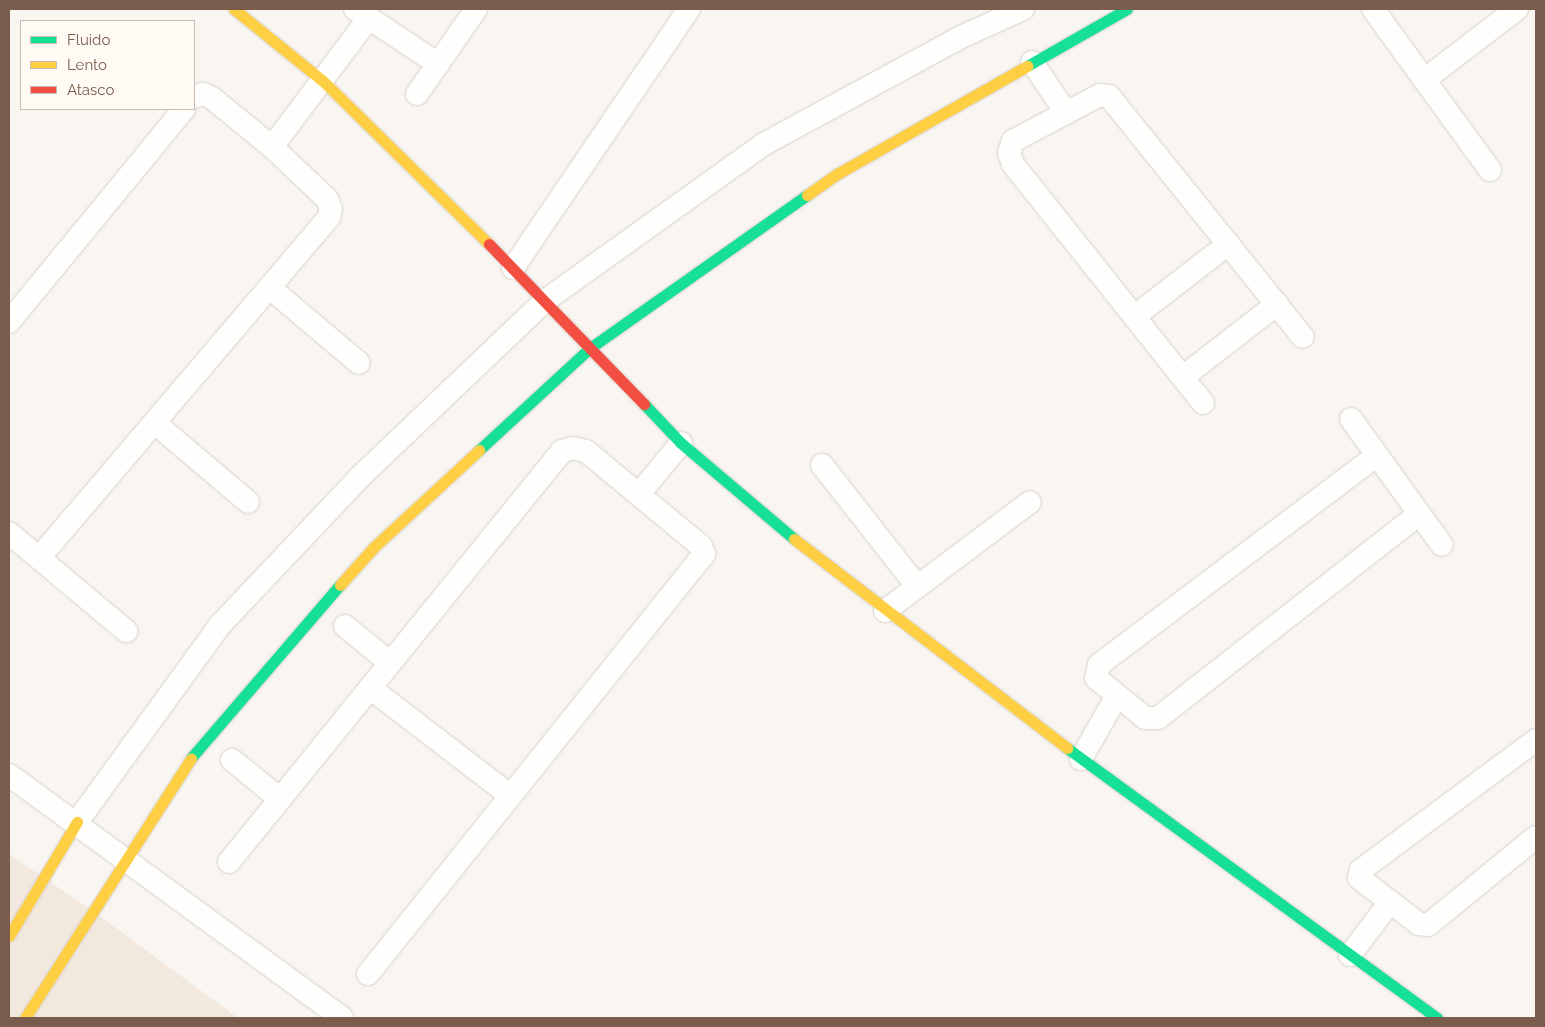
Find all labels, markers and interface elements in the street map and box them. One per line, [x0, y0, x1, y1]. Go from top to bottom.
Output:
legend [20, 20, 195, 110]
text: Fluido [67, 31, 110, 49]
text: Lento [67, 56, 107, 74]
text: Atasco [67, 81, 114, 99]

